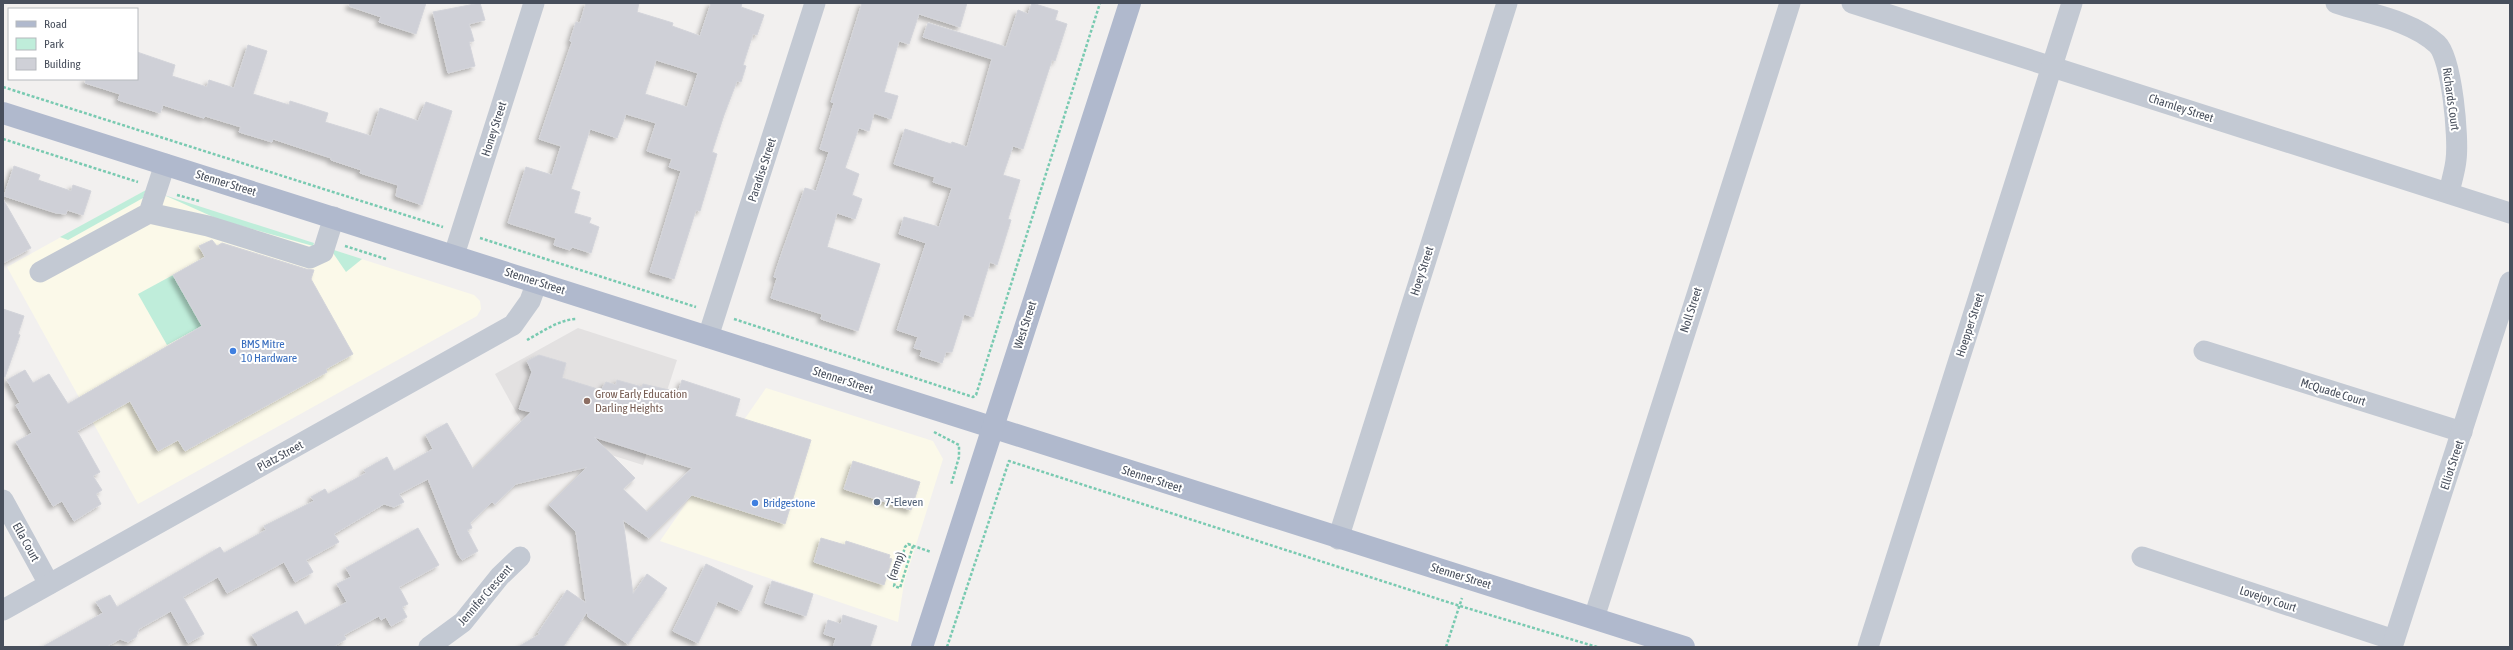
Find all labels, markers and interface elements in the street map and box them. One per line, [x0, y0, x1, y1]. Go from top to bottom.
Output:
legend [8, 8, 138, 80]
text: Road [44, 17, 67, 31]
text: Park [44, 37, 65, 51]
text: Building [44, 57, 82, 71]
street label: Richards Court [2440, 67, 2462, 132]
street label: Charnley Street [2147, 91, 2216, 125]
street label: Honey Street [479, 99, 510, 158]
street label: Paradise Street [745, 136, 779, 204]
street label: Stenner Street [194, 167, 258, 199]
street label: Hoey Street [1407, 244, 1437, 297]
street label: Stenner Street [503, 265, 567, 297]
street label: Noll Street [1677, 285, 1705, 335]
street label: Hoepper Street [1953, 291, 1987, 359]
street label: West Street [1011, 299, 1039, 351]
place label: BMS Mitre 10 Hardware [241, 337, 297, 365]
marker: BMS Mitre 10 Hardware [228, 346, 238, 356]
street label: Stenner Street [811, 364, 875, 396]
street label: McQuade Court [2299, 375, 2368, 409]
place label: Grow Early Education Darling Heights [595, 387, 687, 415]
marker: Grow Early Education Darling Heights [582, 396, 592, 406]
street label: Platz Street [255, 437, 306, 474]
street label: Elliot Street [2437, 438, 2467, 492]
street label: Stenner Street [1120, 463, 1184, 495]
place label: 7-Eleven [885, 495, 923, 509]
place label: Bridgestone [763, 496, 816, 510]
marker: 7-Eleven [872, 497, 882, 507]
marker: Bridgestone [750, 498, 760, 508]
street label: Ella Court [10, 520, 43, 564]
street label: (ramp) [884, 550, 908, 582]
street label: Stenner Street [1429, 560, 1493, 592]
street label: Jennifer Crescent [455, 562, 515, 628]
street label: Lovejoy Court [2238, 583, 2299, 615]

